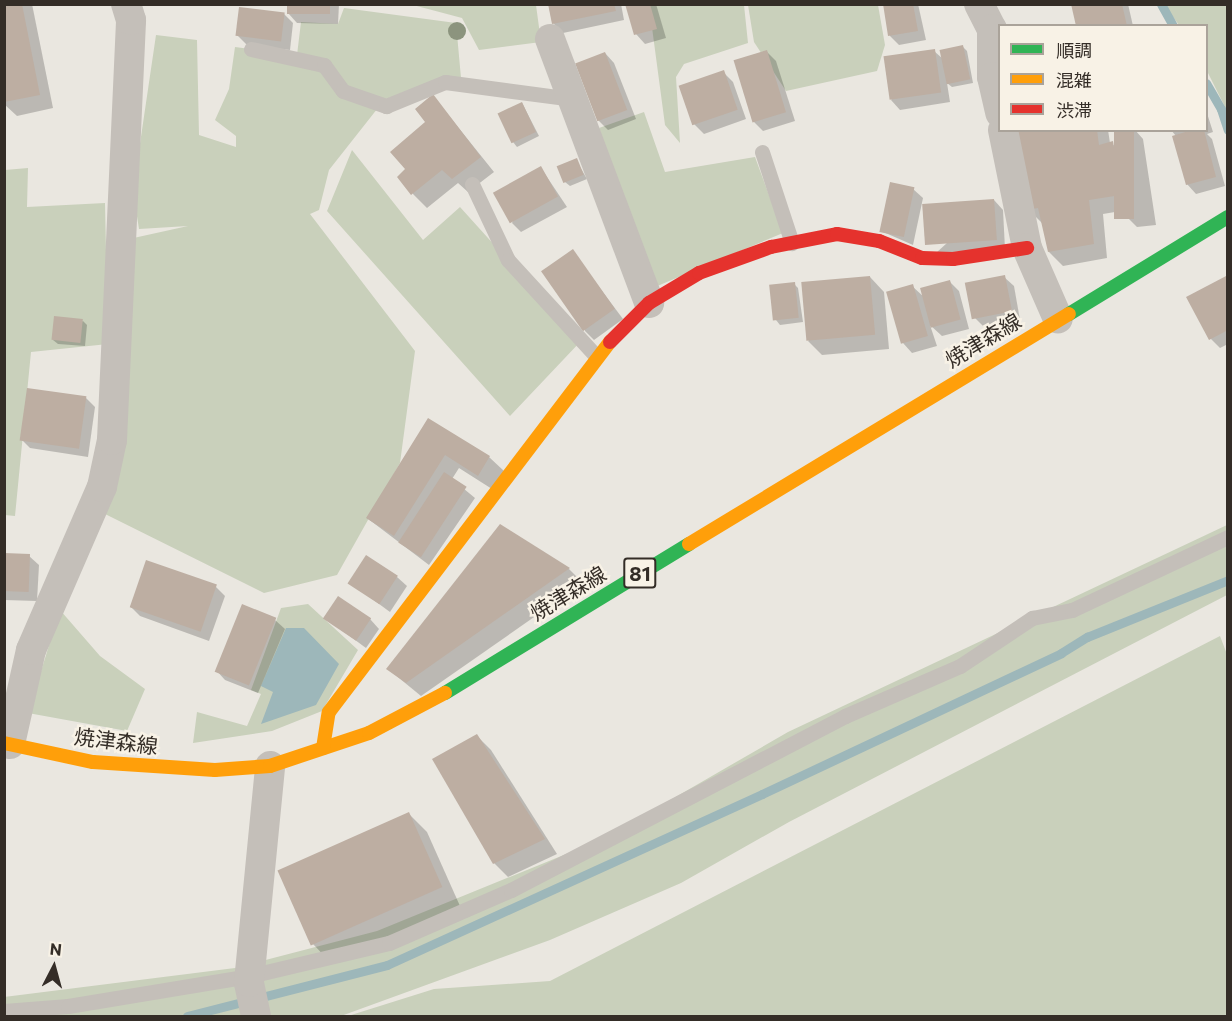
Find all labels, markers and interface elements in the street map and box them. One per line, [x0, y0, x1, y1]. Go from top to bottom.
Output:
legend [998, 24, 1208, 132]
text: 順調 [1056, 39, 1092, 61]
text: 混雑 [1056, 69, 1092, 91]
text: 渋滞 [1056, 99, 1092, 121]
street label: 焼津森線 [941, 308, 1025, 372]
road number: 81 [622, 556, 658, 590]
street label: 焼津森線 [526, 561, 610, 625]
street label: 焼津森線 [73, 723, 159, 759]
north arrow [24, 937, 84, 997]
text: N [49, 939, 63, 959]

